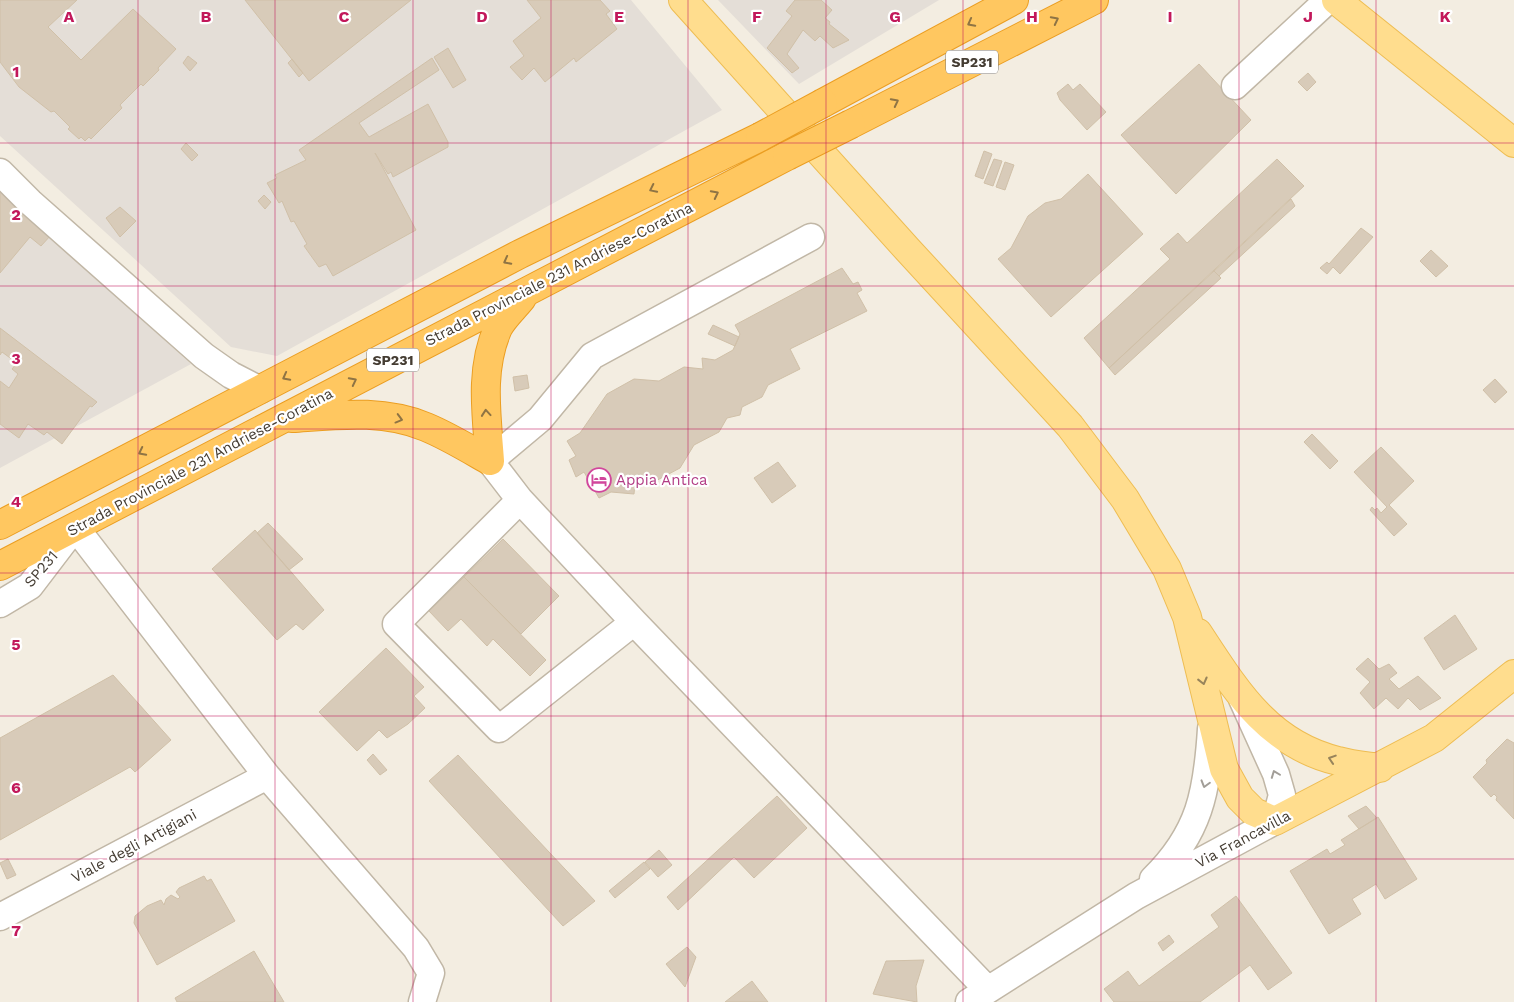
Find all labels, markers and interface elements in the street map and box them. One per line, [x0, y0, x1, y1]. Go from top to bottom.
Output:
text: A [64, 7, 75, 26]
text: B [201, 7, 212, 26]
text: C [339, 7, 350, 26]
text: D [476, 7, 488, 26]
text: E [614, 7, 624, 26]
text: F [752, 7, 762, 26]
text: G [889, 7, 901, 26]
text: H [1026, 7, 1038, 26]
text: I [1167, 7, 1173, 26]
text: J [1303, 7, 1313, 26]
text: K [1439, 7, 1451, 26]
one-way arrow [1050, 16, 1059, 26]
one-way arrow [968, 17, 977, 27]
road number: SP231 [946, 51, 998, 74]
text: 1 [13, 62, 19, 81]
one-way arrow [889, 98, 898, 108]
one-way arrow [649, 183, 658, 193]
one-way arrow [710, 190, 719, 200]
street label: Strada Provinciale 231 Andriese-Coratina [422, 198, 696, 350]
text: 2 [11, 205, 21, 224]
one-way arrow [503, 255, 512, 265]
road number: SP231 [367, 348, 419, 372]
text: 3 [11, 349, 21, 368]
one-way arrow [282, 371, 291, 381]
one-way arrow [348, 377, 357, 387]
street label: Strada Provinciale 231 Andriese-Coratina [64, 384, 336, 540]
one-way arrow [481, 408, 492, 416]
one-way arrow [395, 414, 403, 424]
one-way arrow [138, 446, 147, 456]
hotel icon: Appia Antica [586, 467, 612, 493]
place label: Appia Antica [616, 471, 708, 489]
text: 4 [11, 492, 21, 511]
street label: SP231 [20, 547, 62, 591]
text: 5 [11, 635, 21, 654]
one-way arrow [1197, 677, 1208, 686]
one-way arrow [1328, 755, 1337, 765]
one-way arrow [1271, 770, 1282, 779]
text: 6 [11, 778, 21, 797]
one-way arrow [1200, 780, 1211, 788]
street label: Viale degli Artigiani [68, 805, 200, 887]
street label: Via Francavilla [1192, 806, 1294, 872]
text: 7 [11, 921, 21, 940]

